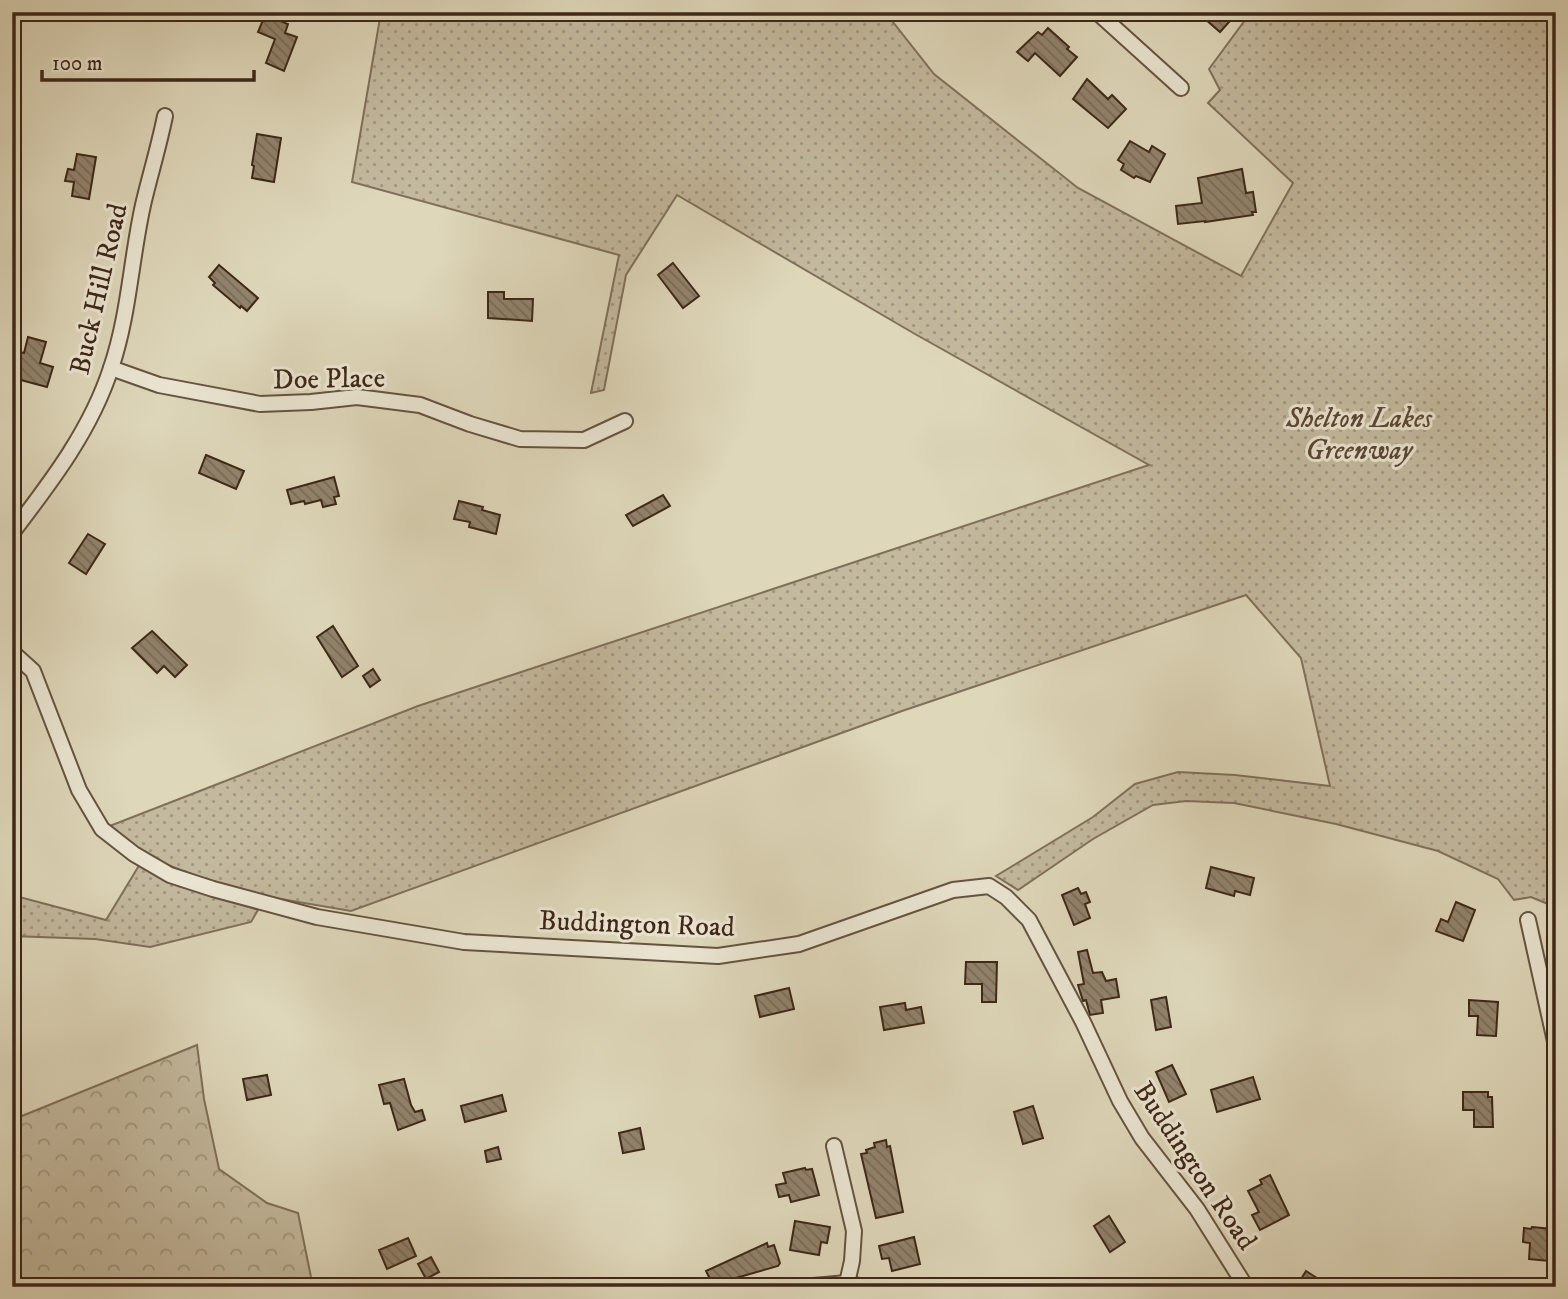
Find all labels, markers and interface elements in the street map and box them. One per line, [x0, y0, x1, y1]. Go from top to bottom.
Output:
scale bar [42, 38, 254, 82]
text: 100 m [52, 51, 103, 77]
street label: Buck Hill Road [62, 200, 136, 378]
street label: Doe Place [273, 361, 385, 397]
park label: Shelton Lakes Greenway [1285, 401, 1432, 468]
street label: Buddington Road [539, 903, 736, 945]
street label: Buddington Road [1126, 1075, 1264, 1257]

